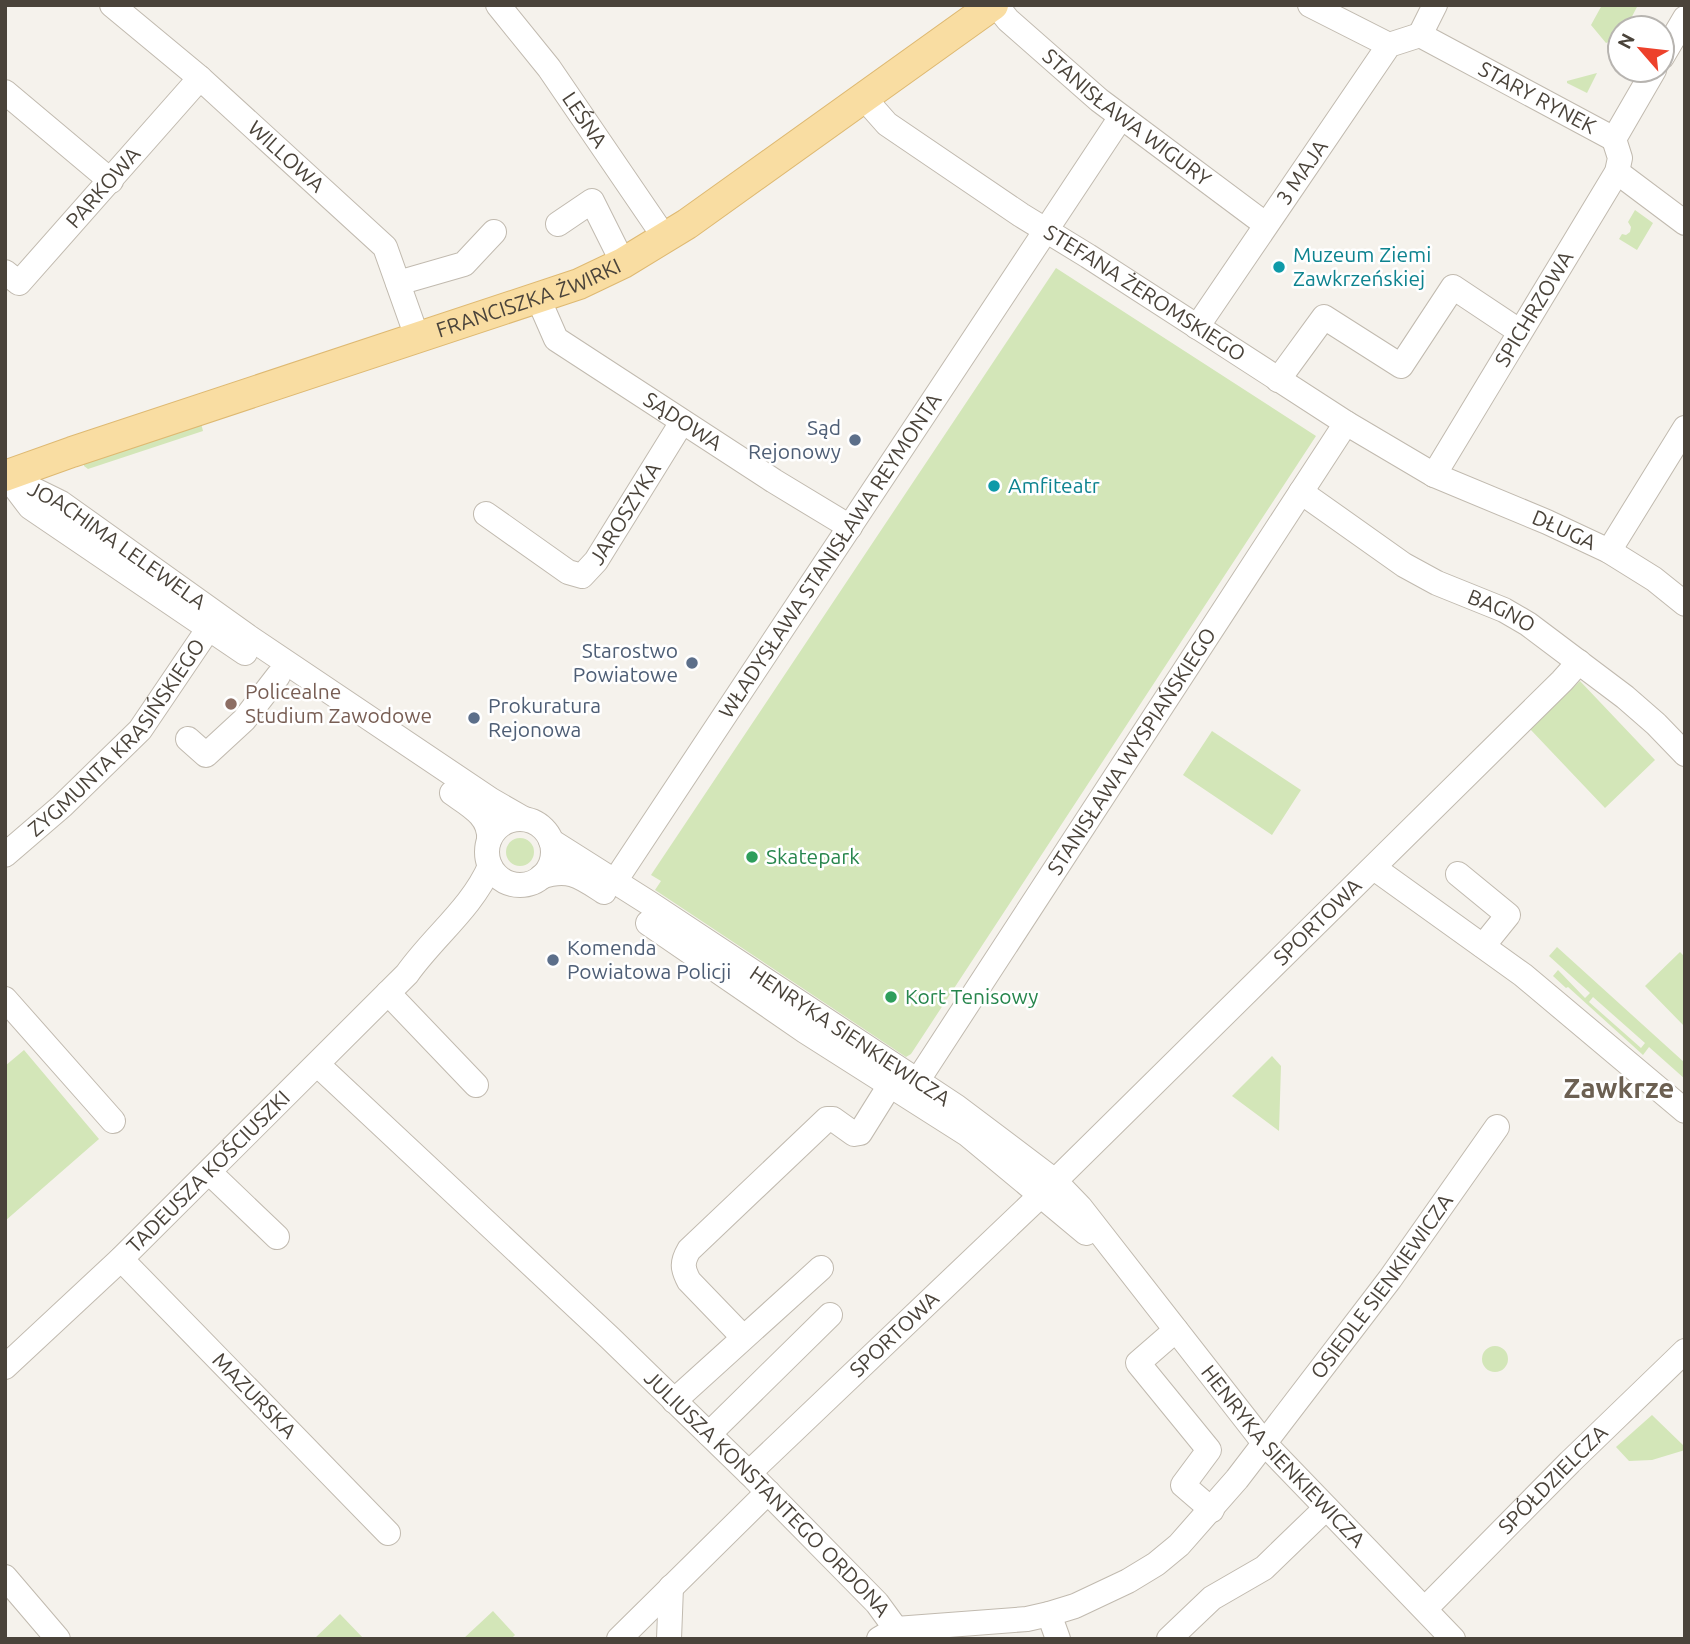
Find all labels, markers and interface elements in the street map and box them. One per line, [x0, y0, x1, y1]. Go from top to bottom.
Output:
north arrow [1606, 14, 1676, 84]
text: N [1613, 30, 1639, 52]
street label: STANISŁAWA WIGURY [1038, 43, 1216, 190]
street label: STARY RYNEK [1475, 56, 1601, 138]
street label: LEŚNA [558, 87, 613, 152]
street label: WILLOWA [244, 115, 330, 197]
street label: 3 MAJA [1271, 135, 1332, 209]
street label: PARKOWA [60, 141, 145, 232]
street label: STEFANA ŻEROMSKIEGO [1040, 219, 1250, 366]
place label: Muzeum Ziemi Zawkrzeńskiej [1293, 242, 1431, 290]
street label: SPICHRZOWA [1489, 246, 1578, 371]
street label: FRANCISZKA ŻWIRKI [433, 253, 624, 341]
marker: Muzeum Ziemi Zawkrzeńskiej [1271, 259, 1287, 275]
street label: SĄDOWA [640, 386, 727, 455]
street label: WŁADYSŁAWA STANISŁAWA REYMONTA [713, 388, 946, 722]
place label: Sąd Rejonowy [748, 415, 841, 463]
marker: Sąd Rejonowy [847, 432, 863, 448]
street label: JAROSZYKA [584, 457, 665, 569]
place label: Amfiteatr [1008, 473, 1100, 497]
street label: JOACHIMA LELEWELA [24, 476, 211, 614]
marker: Amfiteatr [986, 478, 1002, 494]
street label: DŁUGA [1529, 504, 1601, 554]
street label: BAGNO [1465, 584, 1540, 637]
street label: STANISŁAWA WYSPIAŃSKIEGO [1042, 623, 1220, 879]
street label: ZYGMUNTA KRASIŃSKIEGO [23, 634, 209, 841]
place label: Starostwo Powiatowe [573, 638, 678, 686]
marker: Starostwo Powiatowe [684, 655, 700, 671]
place label: Policealne Studium Zawodowe [245, 679, 432, 727]
place label: Prokuratura Rejonowa [488, 693, 601, 741]
marker: Policealne Studium Zawodowe [223, 696, 239, 712]
marker: Prokuratura Rejonowa [466, 710, 482, 726]
place label: Skatepark [766, 844, 860, 868]
marker: Skatepark [744, 849, 760, 865]
street label: SPORTOWA [1268, 873, 1366, 970]
place label: Komenda Powiatowa Policji [567, 935, 731, 983]
marker: Komenda Powiatowa Policji [545, 952, 561, 968]
street label: HENRYKA SIENKIEWICZA [746, 960, 956, 1110]
place label: Kort Tenisowy [905, 984, 1038, 1008]
marker: Kort Tenisowy [883, 989, 899, 1005]
district label: Zawkrze [1564, 1072, 1674, 1103]
street label: TADEUSZA KOŚCIUSZKI [121, 1085, 294, 1257]
street label: OSIEDLE SIENKIEWICZA [1305, 1189, 1457, 1383]
street label: SPORTOWA [845, 1286, 943, 1381]
street label: MAZURSKA [208, 1347, 302, 1443]
street label: HENRYKA SIENKIEWICZA [1197, 1360, 1371, 1552]
street label: JULIUSZA KONSTANTEGO ORDONA [640, 1365, 896, 1621]
street label: SPÓŁDZIELCZA [1493, 1419, 1612, 1538]

